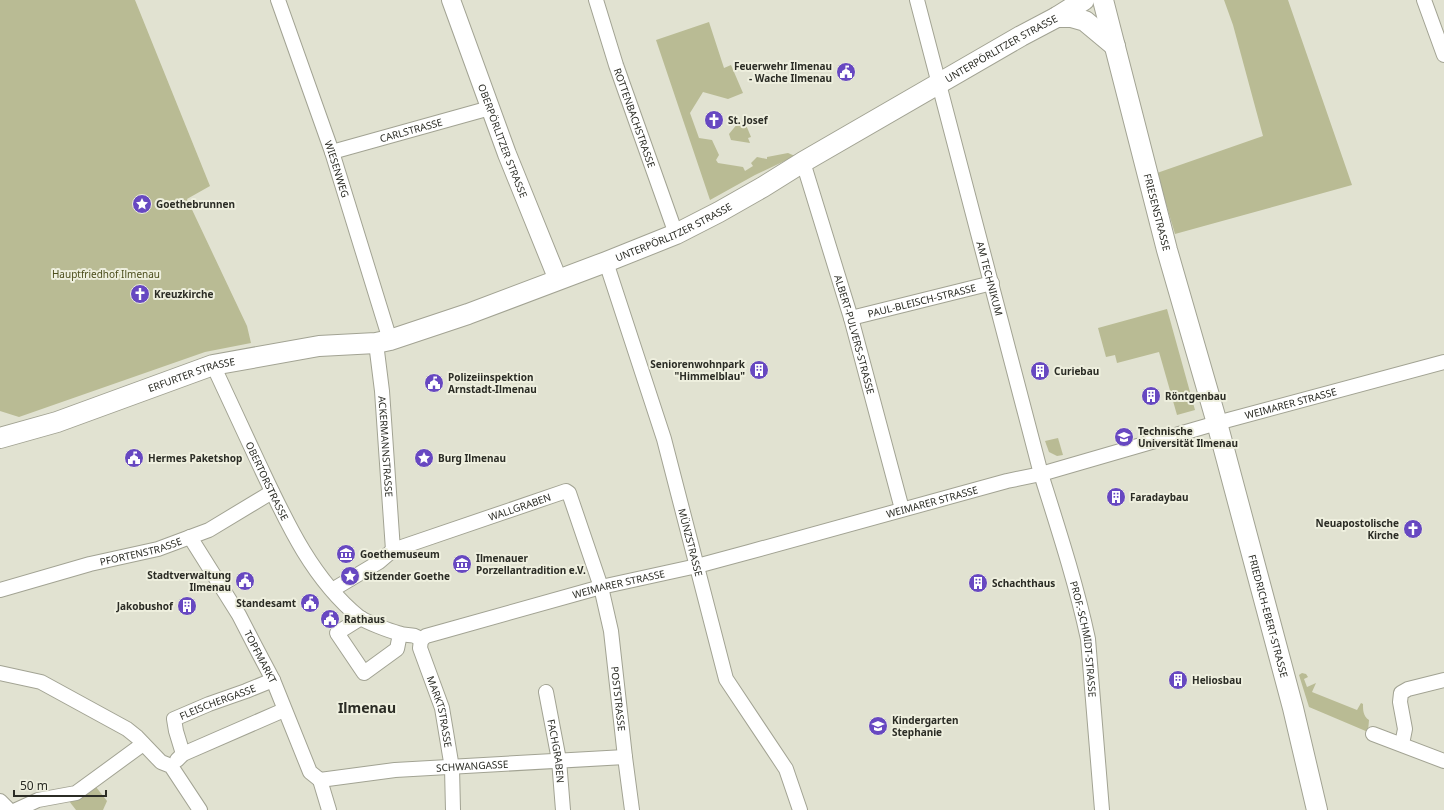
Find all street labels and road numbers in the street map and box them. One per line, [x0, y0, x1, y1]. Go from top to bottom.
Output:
street label: UNTERPÖRLITZER STRASSE [942, 11, 1060, 86]
street label: ROTTENBACHSTRASSE [611, 66, 659, 170]
street label: OBERPÖRLITZER STRASSE [475, 82, 531, 200]
street label: CARLSTRASSE [378, 115, 444, 145]
street label: WIESENWEG [321, 138, 353, 199]
street label: FRIESENSTRASSE [1141, 172, 1174, 252]
street label: UNTERPÖRLITZER STRASSE [613, 199, 734, 265]
street label: AM TECHNIKUM [973, 240, 1006, 317]
street label: ALBERT-PULVERS-STRASSE [831, 273, 878, 396]
street label: PAUL-BLEISCH-STRASSE [866, 280, 977, 321]
street label: ERFURTER STRASSE [146, 354, 236, 395]
street label: WEIMARER STRASSE [1243, 384, 1338, 422]
street label: ACKERMANNSTRASSE [375, 395, 396, 498]
street label: OBERTORSTRASSE [243, 439, 292, 523]
street label: WEIMARER STRASSE [884, 482, 979, 521]
street label: WALLGRABEN [487, 490, 553, 524]
street label: MÜNZSTRASSE [675, 507, 706, 578]
street label: PFORTENSTRASSE [98, 534, 184, 569]
street label: FRIEDRICH-EBERT-STRASSE [1245, 553, 1292, 679]
street label: WEIMARER STRASSE [571, 566, 666, 602]
street label: PROF.-SCHMIDT-STRASSE [1067, 579, 1100, 698]
street label: TOPFMARKT [241, 628, 281, 686]
street label: POSTSTRASSE [608, 665, 629, 732]
street label: MARKTSTRASSE [424, 674, 455, 748]
street label: FLEISCHERGASSE [177, 681, 258, 723]
street label: FACHGRABEN [544, 718, 568, 784]
street label: SCHWANGASSE [436, 757, 509, 775]

